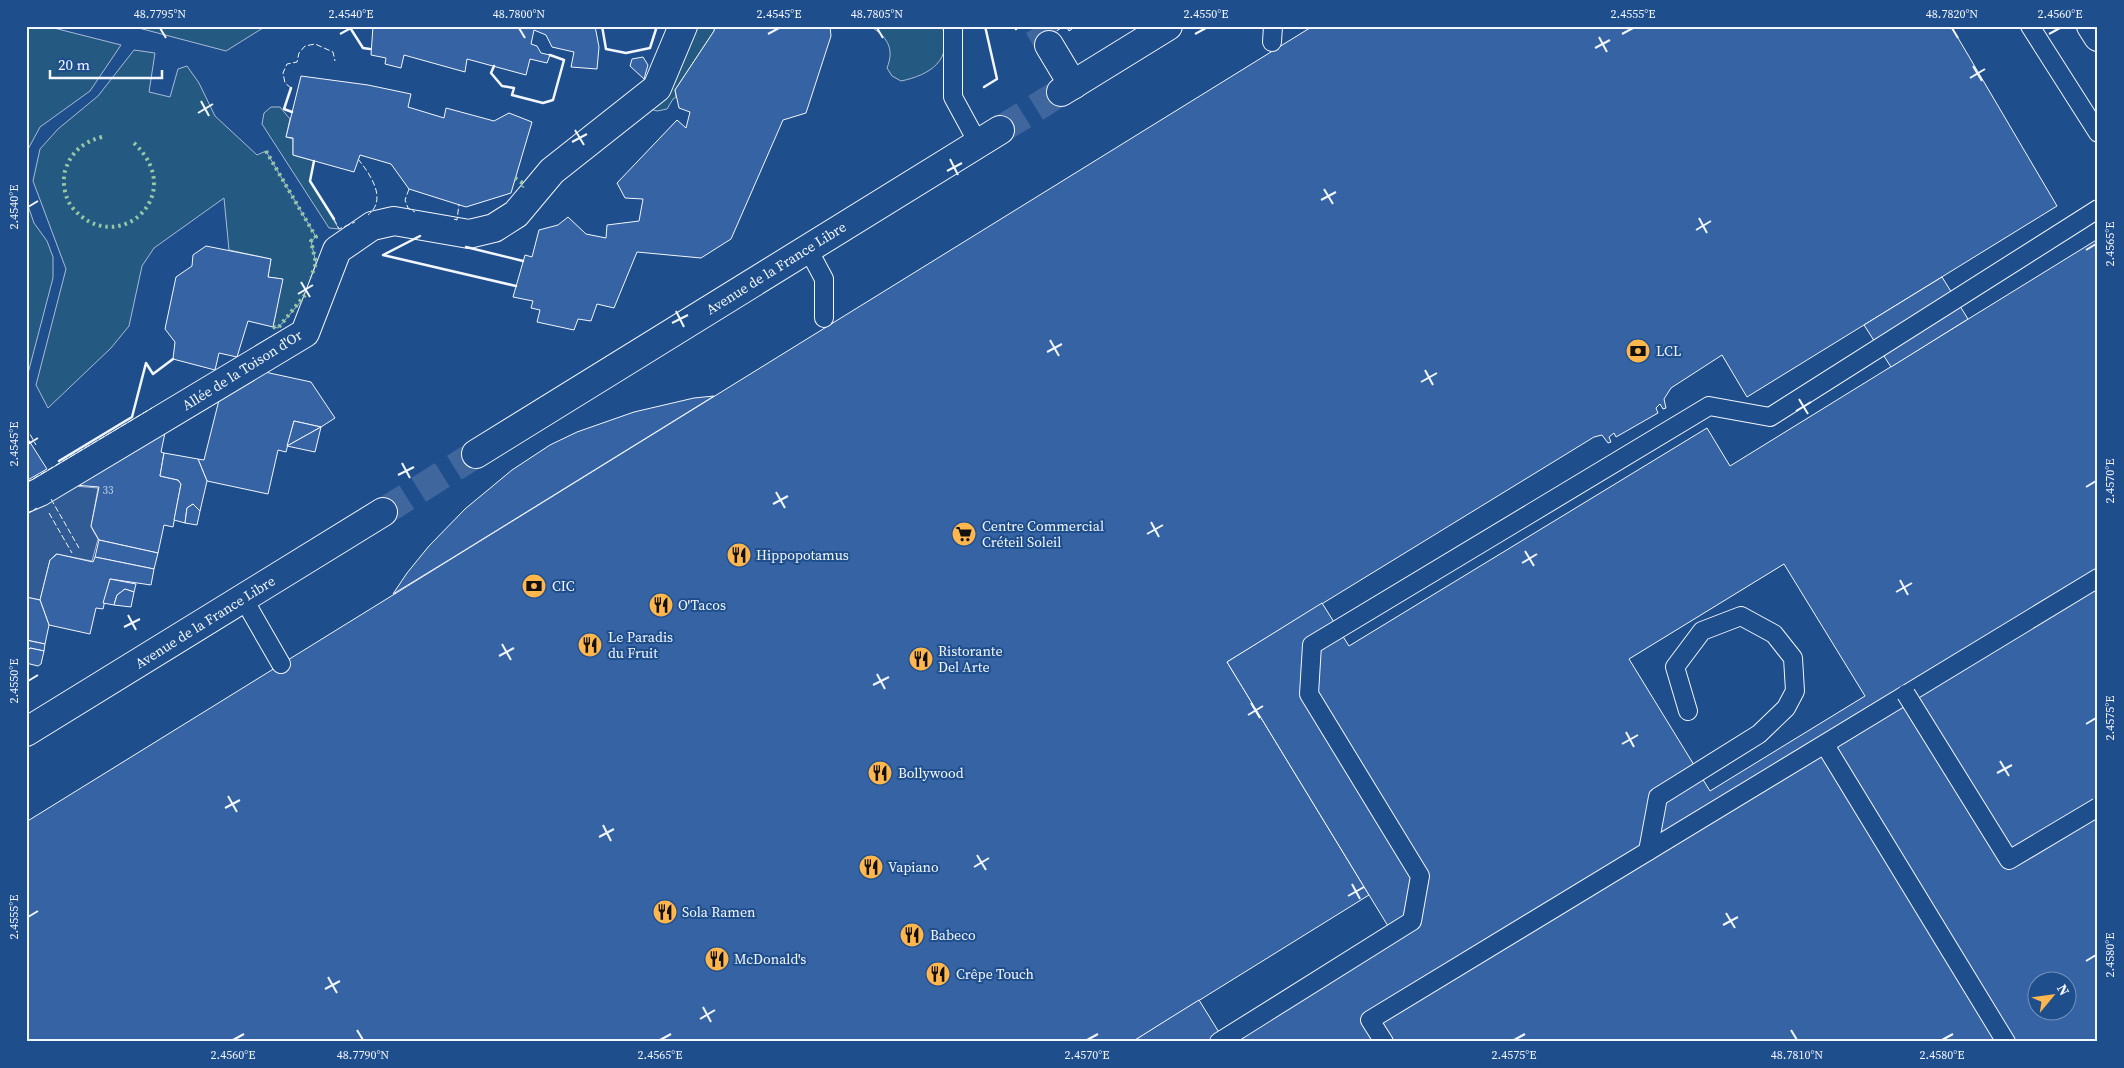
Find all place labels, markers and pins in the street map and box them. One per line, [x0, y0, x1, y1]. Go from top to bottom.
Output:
bank icon: LCL [1625, 338, 1651, 364]
place label: LCL [1656, 341, 1681, 361]
place label: Centre Commercial Créteil Soleil [982, 516, 1104, 552]
supermarket icon: Centre Commercial Créteil Soleil [951, 521, 977, 547]
restaurant icon: Hippopotamus [726, 542, 752, 568]
place label: Hippopotamus [756, 545, 849, 565]
bank icon: CIC [521, 573, 547, 599]
place label: CIC [552, 576, 575, 596]
restaurant icon: O'Tacos [648, 592, 674, 618]
place label: O'Tacos [678, 595, 726, 615]
place label: Le Paradis du Fruit [608, 627, 673, 663]
restaurant icon: Le Paradis du Fruit [577, 632, 603, 658]
place label: Ristorante Del Arte [938, 641, 1003, 677]
restaurant icon: Ristorante Del Arte [908, 646, 934, 672]
restaurant icon: Bollywood [867, 760, 893, 786]
place label: Bollywood [898, 763, 964, 783]
restaurant icon: Vapiano [858, 854, 884, 880]
place label: Vapiano [888, 857, 939, 877]
restaurant icon: Sola Ramen [652, 899, 678, 925]
place label: Sola Ramen [682, 902, 756, 922]
restaurant icon: Babeco [899, 922, 925, 948]
place label: Babeco [930, 925, 976, 945]
restaurant icon: McDonald's [704, 946, 730, 972]
place label: McDonald's [734, 949, 806, 969]
restaurant icon: Crêpe Touch [925, 961, 951, 987]
place label: Crêpe Touch [956, 964, 1034, 984]

